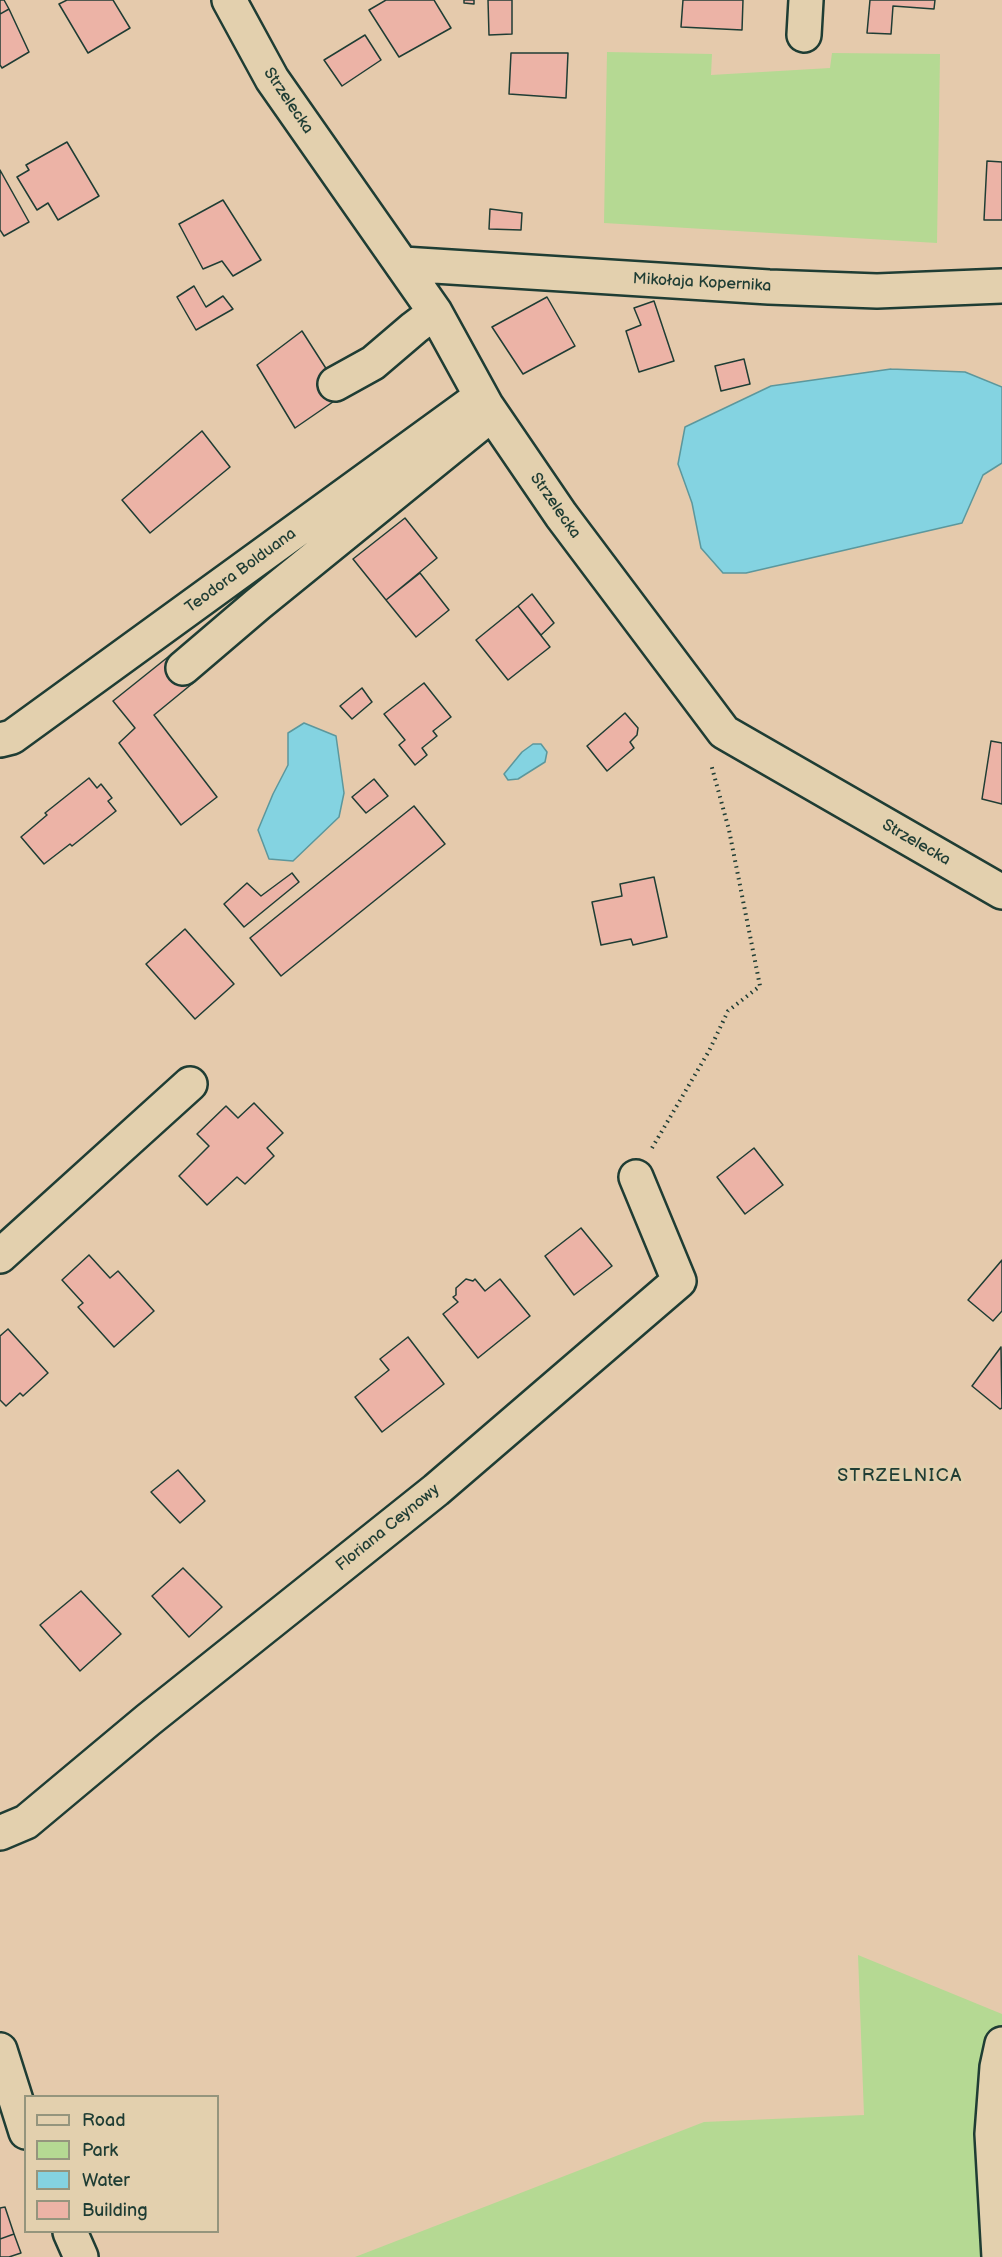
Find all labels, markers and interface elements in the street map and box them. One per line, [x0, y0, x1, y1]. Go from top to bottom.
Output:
street label: Strzelecka [259, 64, 317, 138]
street label: Mikołaja Kopernika [632, 270, 772, 296]
street label: Strzelecka [525, 470, 585, 542]
street label: Teodora Bolduana [182, 524, 300, 618]
street label: Strzelecka [878, 816, 954, 870]
district label: STRZELNICA [837, 1465, 963, 1487]
street label: Floriana Ceynowy [332, 1480, 444, 1576]
legend [24, 2095, 219, 2233]
text: Road [82, 2110, 126, 2131]
text: Park [82, 2140, 118, 2161]
text: Water [82, 2170, 130, 2191]
text: Building [82, 2200, 148, 2221]

